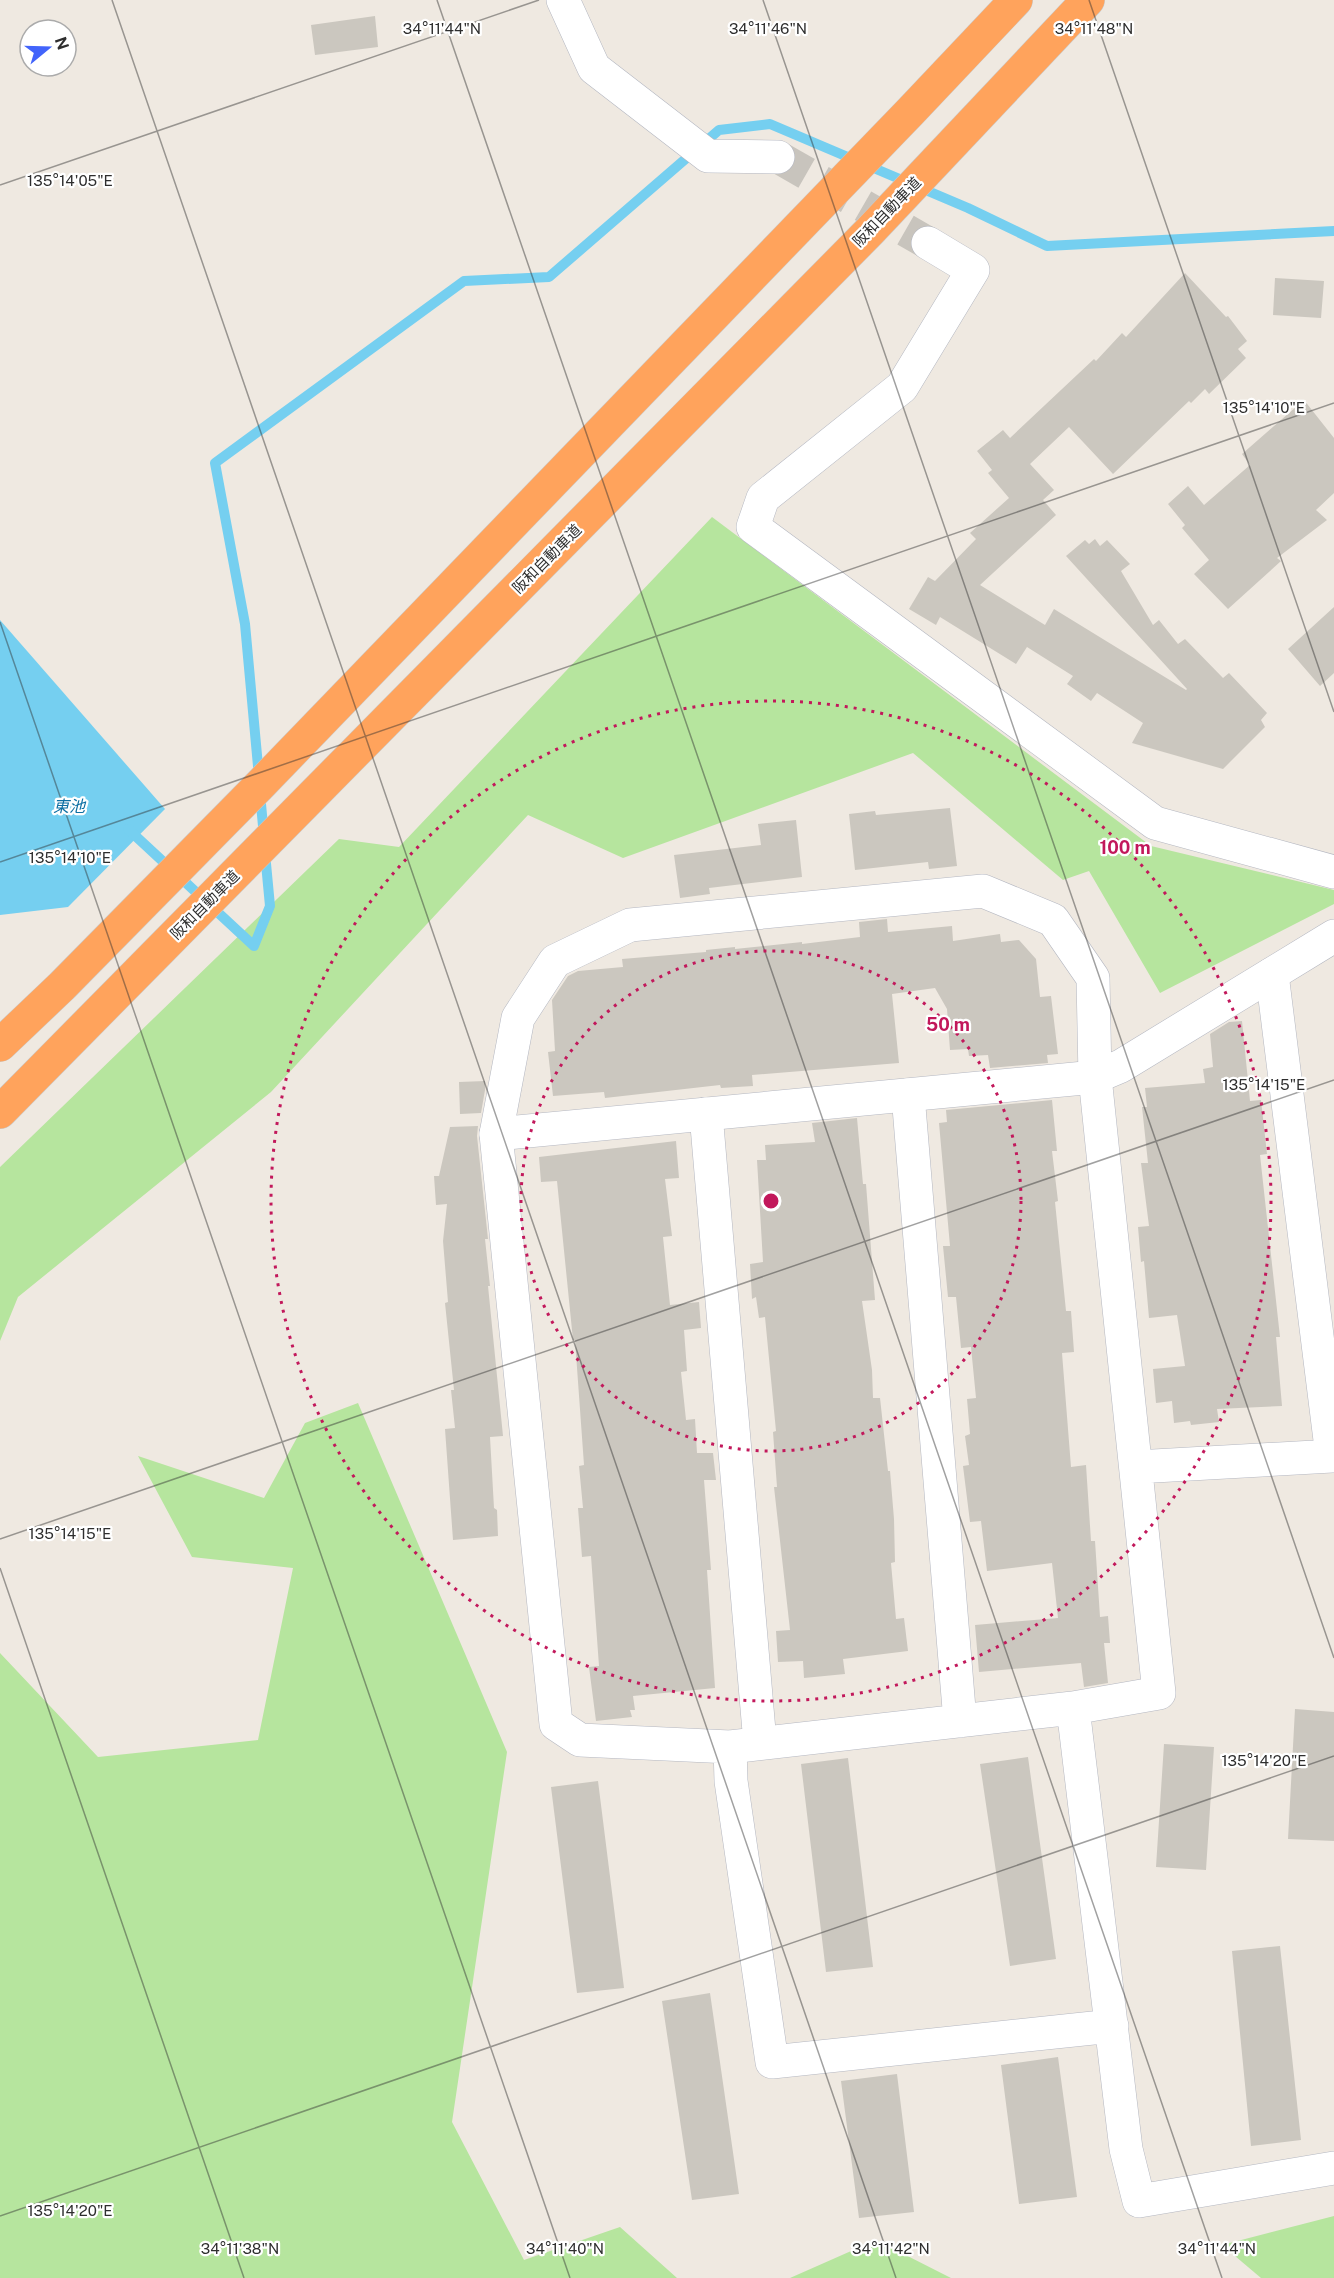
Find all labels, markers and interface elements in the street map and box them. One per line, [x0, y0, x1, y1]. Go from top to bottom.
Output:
north arrow [18, 18, 78, 78]
text: 34°11'44"N [403, 20, 481, 37]
text: 34°11'46"N [729, 20, 807, 37]
text: 34°11'48"N [1055, 20, 1133, 37]
text: N [51, 34, 73, 52]
text: 135°14'05"E [27, 172, 113, 189]
street label: 阪和自動車道 [849, 173, 924, 250]
text: 135°14'10"E [1223, 399, 1305, 416]
street label: 阪和自動車道 [509, 521, 584, 596]
water label: 東池 [53, 797, 87, 816]
text: 100 m [1099, 837, 1151, 858]
text: 135°14'10"E [29, 849, 111, 866]
street label: 阪和自動車道 [167, 867, 242, 942]
text: 50 m [926, 1014, 970, 1035]
text: 135°14'15"E [1223, 1076, 1305, 1093]
centre of rings [761, 1191, 781, 1211]
text: 135°14'15"E [29, 1525, 111, 1542]
text: 135°14'20"E [1221, 1752, 1307, 1769]
text: 135°14'20"E [27, 2202, 113, 2219]
text: 34°11'38"N [201, 2240, 279, 2257]
text: 34°11'40"N [526, 2240, 604, 2257]
text: 34°11'42"N [852, 2240, 930, 2257]
text: 34°11'44"N [1178, 2240, 1256, 2257]

